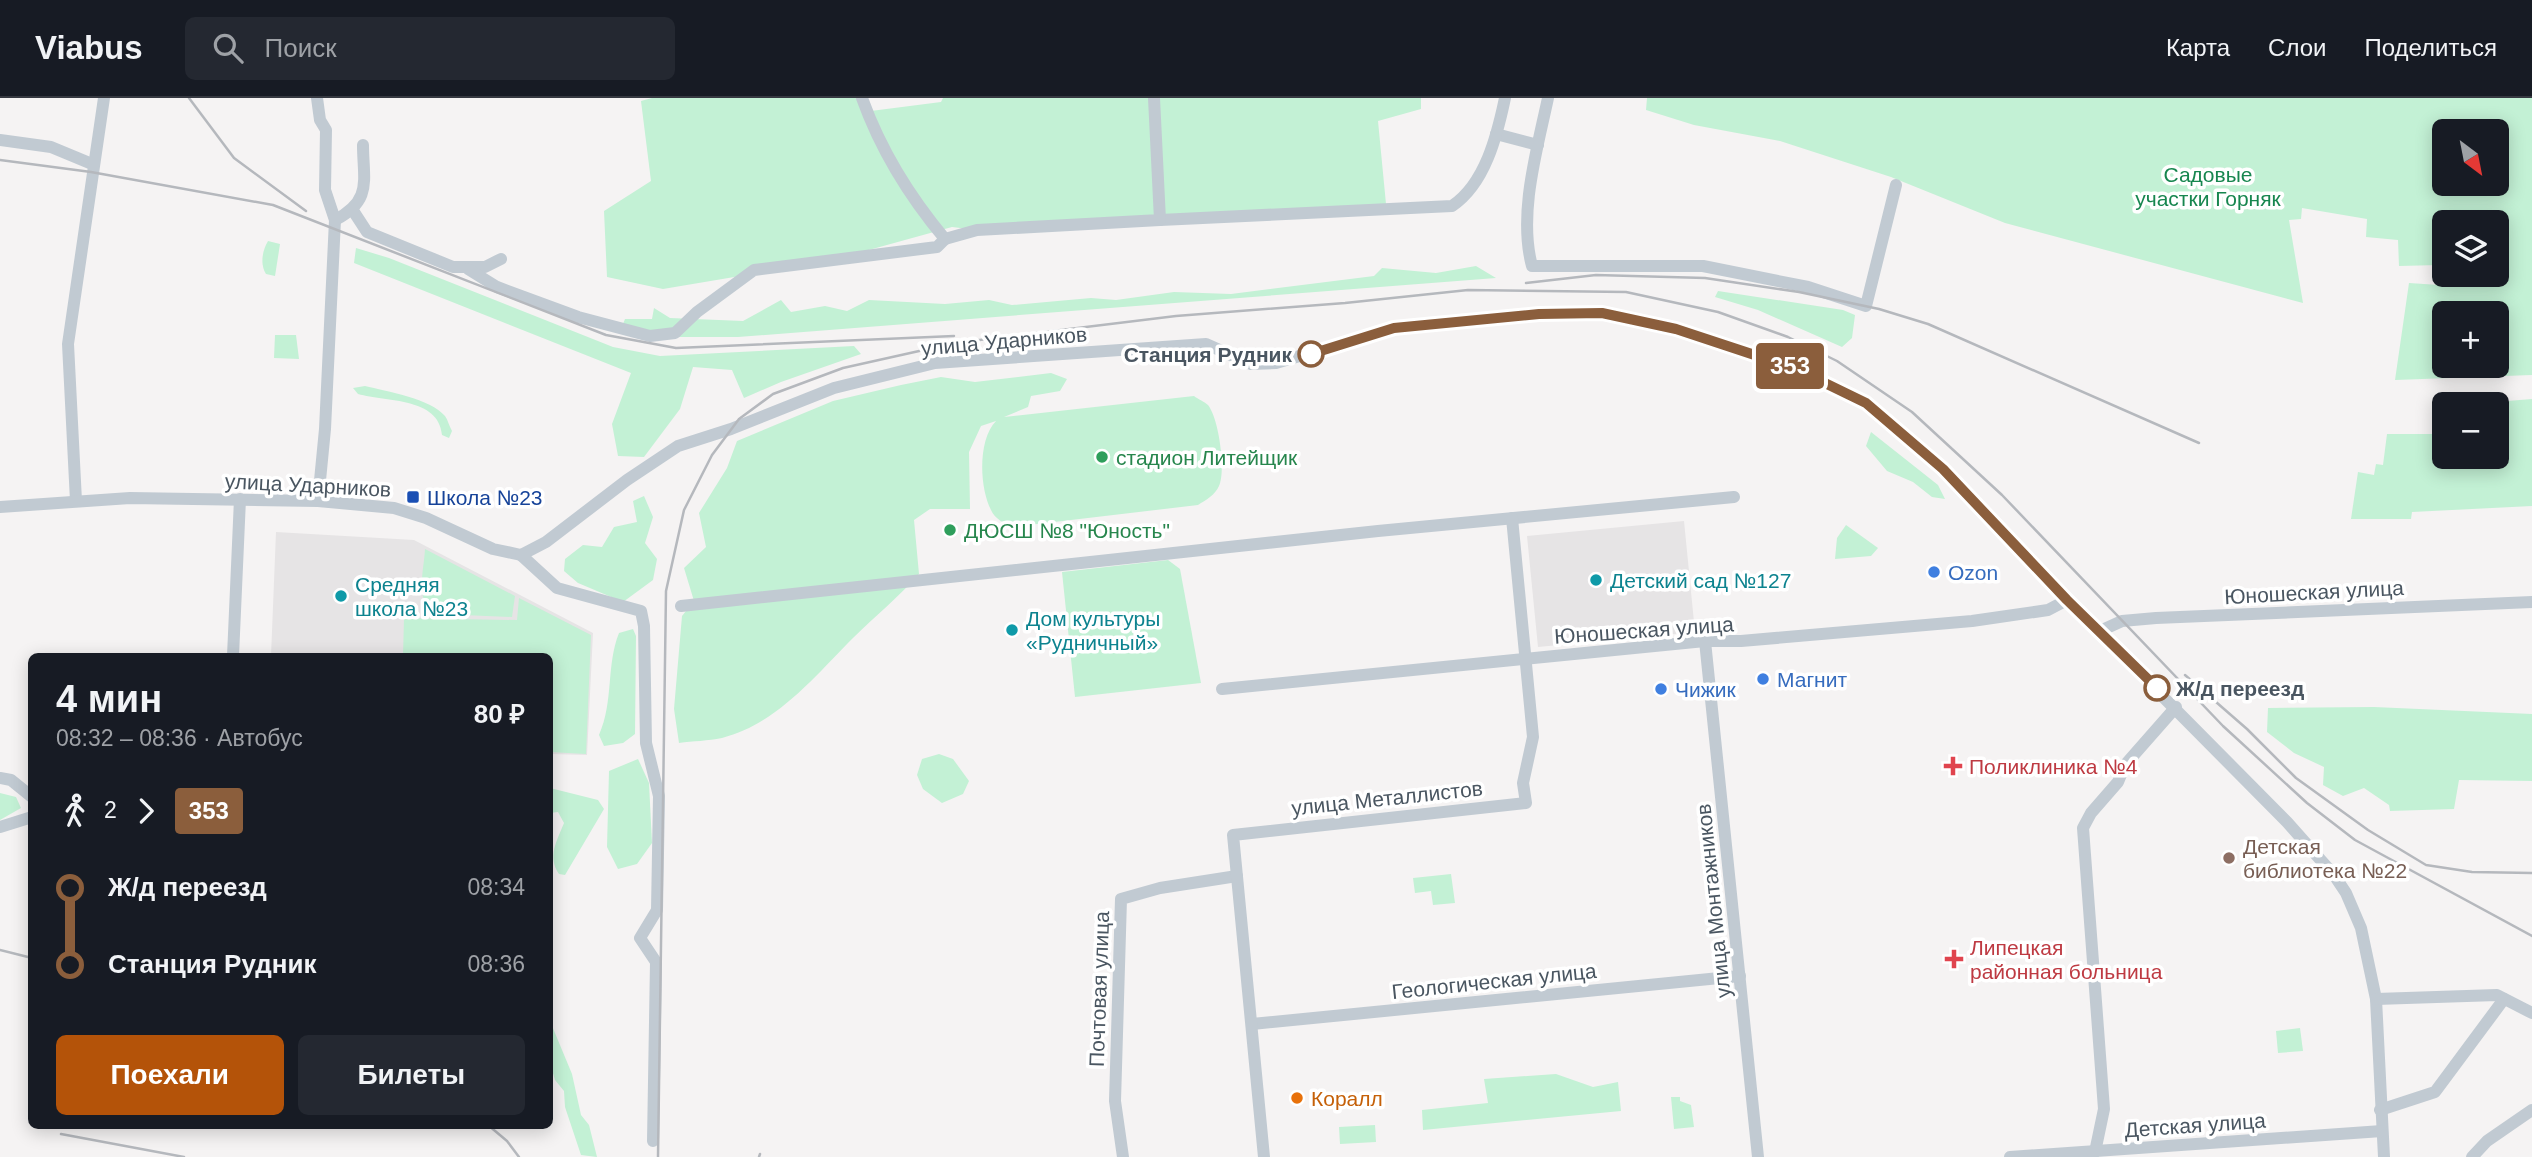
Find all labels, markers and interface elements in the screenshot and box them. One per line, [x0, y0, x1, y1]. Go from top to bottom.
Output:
search box [185, 17, 675, 80]
text: Viabus [35, 29, 143, 66]
icon: search [209, 29, 247, 67]
text: Поиск [265, 33, 337, 63]
text: Карта [2166, 34, 2230, 61]
text: Слои [2268, 34, 2326, 61]
text: Поделиться [2364, 34, 2497, 61]
north arrow [2432, 119, 2510, 196]
map controls [2432, 119, 2509, 469]
park label: Садовые участки Горняк [2135, 163, 2282, 210]
button: layers [2432, 210, 2509, 287]
button: + [2432, 301, 2509, 378]
street label: улица Ударников [920, 322, 1088, 360]
marker: Станция Рудник [1298, 341, 1324, 367]
place label: Станция Рудник [1124, 343, 1292, 366]
line badge: 353 [1750, 343, 1830, 389]
text: 353 [1770, 352, 1810, 379]
button: − [2432, 392, 2509, 469]
place label: стадион Литейщик [1116, 446, 1298, 469]
marker: стадион Литейщик [1094, 449, 1110, 465]
street label: улица Ударников [224, 469, 392, 501]
place label: Школа №23 [427, 486, 543, 509]
marker: Школа №23 [405, 489, 421, 505]
place label: ДЮСШ №8 "Юность" [964, 519, 1170, 542]
marker: ДЮСШ №8 "Юность" [942, 522, 958, 538]
place label: Ozon [1948, 561, 1998, 584]
marker: Ozon [1926, 564, 1942, 580]
place label: Детский сад №127 [1610, 569, 1791, 592]
marker: Детский сад №127 [1588, 572, 1604, 588]
place label: Средняя школа №23 [355, 573, 468, 620]
street label: Юношеская улица [2224, 576, 2405, 608]
marker: Средняя школа №23 [333, 588, 349, 604]
place label: Дом культуры «Рудничный» [1026, 607, 1160, 654]
street label: Юношеская улица [1554, 612, 1735, 648]
marker: Дом культуры «Рудничный» [1004, 622, 1020, 638]
place label: Магнит [1777, 668, 1847, 691]
marker: Магнит [1755, 671, 1771, 687]
marker: Ж/д переезд [2144, 675, 2170, 701]
place label: Ж/д переезд [2175, 677, 2304, 700]
text: 4 мин [56, 678, 162, 720]
place label: Чижик [1675, 678, 1737, 701]
marker: Чижик [1653, 681, 1669, 697]
text: 80 ₽ [474, 699, 525, 729]
text: 08:32 – 08:36 · Автобус [56, 725, 303, 751]
place label: Поликлиника №4 [1969, 755, 2138, 778]
marker: Поликлиника №4 [1943, 756, 1963, 776]
street label: улица Металлистов [1290, 777, 1484, 819]
icon: walk [56, 792, 94, 830]
icon: forward [127, 792, 165, 830]
text: 2 [104, 797, 117, 823]
text: 353 [189, 797, 229, 824]
street label: улица Монтажников [1691, 803, 1735, 999]
place label: Детская библиотека №22 [2243, 835, 2407, 882]
marker: Детская библиотека №22 [2221, 850, 2237, 866]
text: Ж/д переезд [108, 872, 267, 902]
text: 08:34 [467, 874, 525, 900]
street label: Почтовая улица [1085, 910, 1113, 1067]
place label: Липецкая районная больница [1970, 936, 2163, 983]
text: Станция Рудник [108, 949, 316, 979]
marker: Липецкая районная больница [1944, 949, 1964, 969]
text: 08:36 [467, 951, 525, 977]
street label: Геологическая улица [1390, 959, 1598, 1003]
button: Поехали [56, 1035, 284, 1115]
button: Билеты [298, 1035, 525, 1115]
place label: Коралл [1311, 1087, 1383, 1110]
marker: Коралл [1289, 1090, 1305, 1106]
street label: Детская улица [2124, 1109, 2267, 1141]

